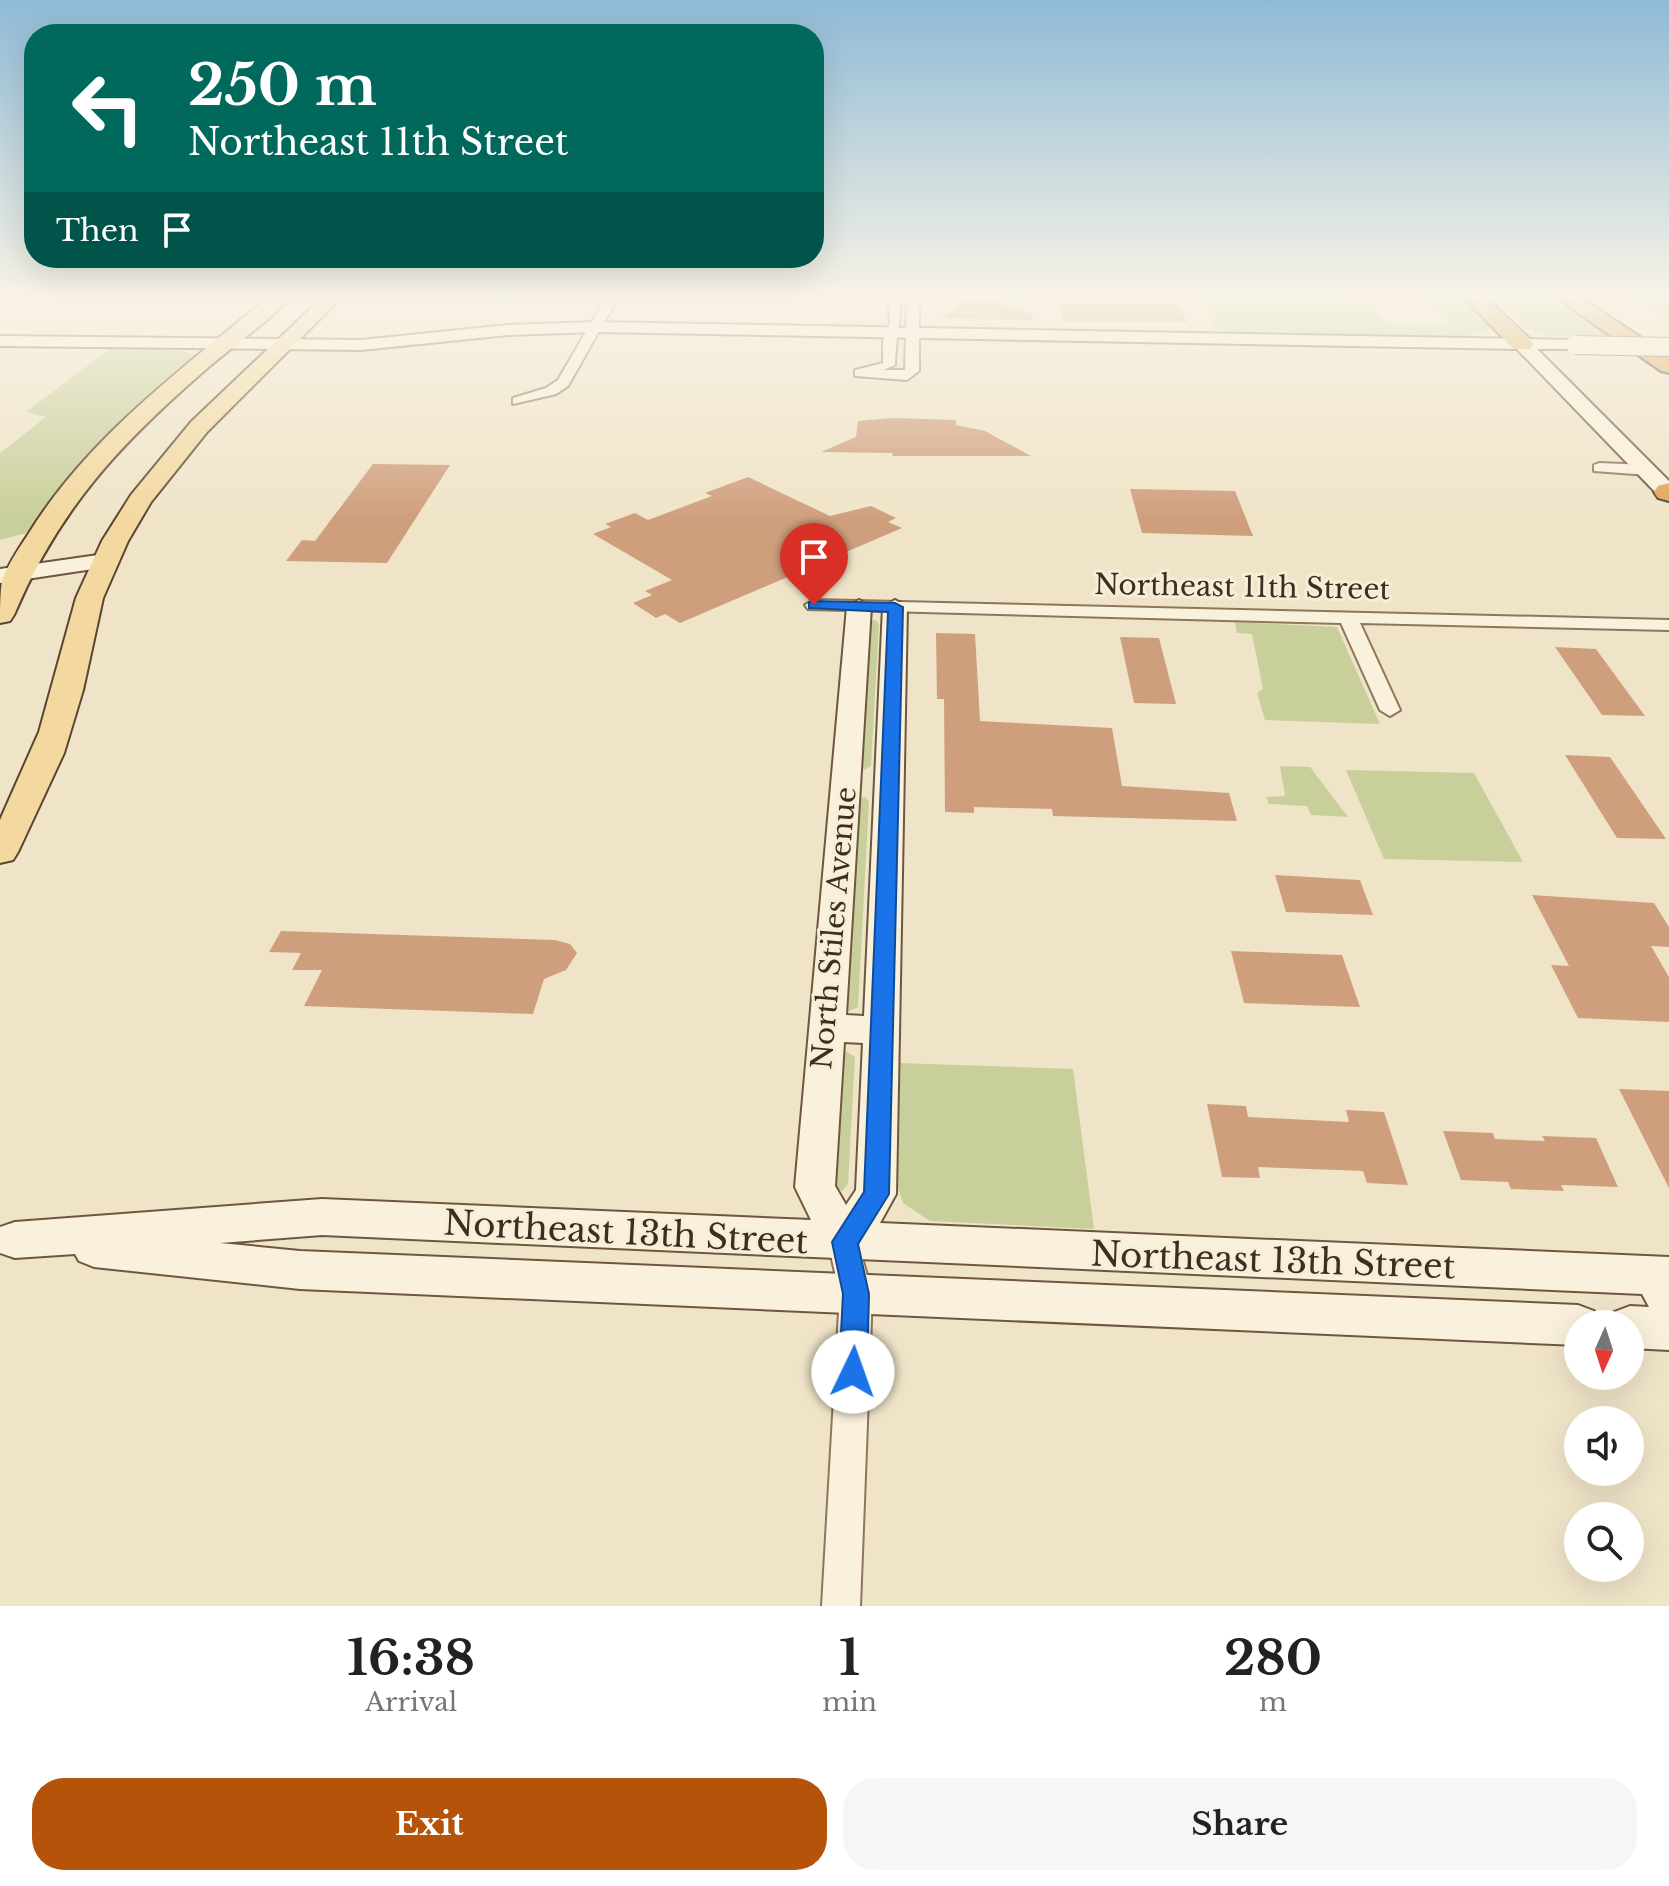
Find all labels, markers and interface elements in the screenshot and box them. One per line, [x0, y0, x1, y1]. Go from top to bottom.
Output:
text: 250 m [188, 51, 377, 120]
icon: left [56, 56, 160, 160]
text: Northeast 11th Street [188, 120, 568, 165]
icon: arrive [155, 208, 199, 252]
text: Then [56, 212, 139, 249]
pin [780, 523, 848, 605]
icon: arrive [792, 535, 836, 579]
street label: Northeast 11th Street [1094, 567, 1391, 607]
street label: North Stiles Avenue [804, 785, 864, 1071]
street label: Northeast 13th Street [443, 1201, 810, 1263]
street label: Northeast 13th Street [1090, 1233, 1456, 1287]
north arrow [1564, 1310, 1644, 1390]
map controls [1564, 1310, 1644, 1582]
position arrow [811, 1330, 895, 1414]
button: sound [1564, 1406, 1644, 1486]
button: search [1564, 1502, 1644, 1582]
text: 16:38 [347, 1628, 475, 1688]
text: 1 [839, 1628, 860, 1688]
text: 280 [1224, 1628, 1322, 1688]
text: Arrival [365, 1686, 457, 1718]
text: min [822, 1686, 877, 1718]
text: m [1259, 1686, 1287, 1718]
button: Exit [32, 1778, 827, 1870]
button: Share [843, 1778, 1637, 1870]

